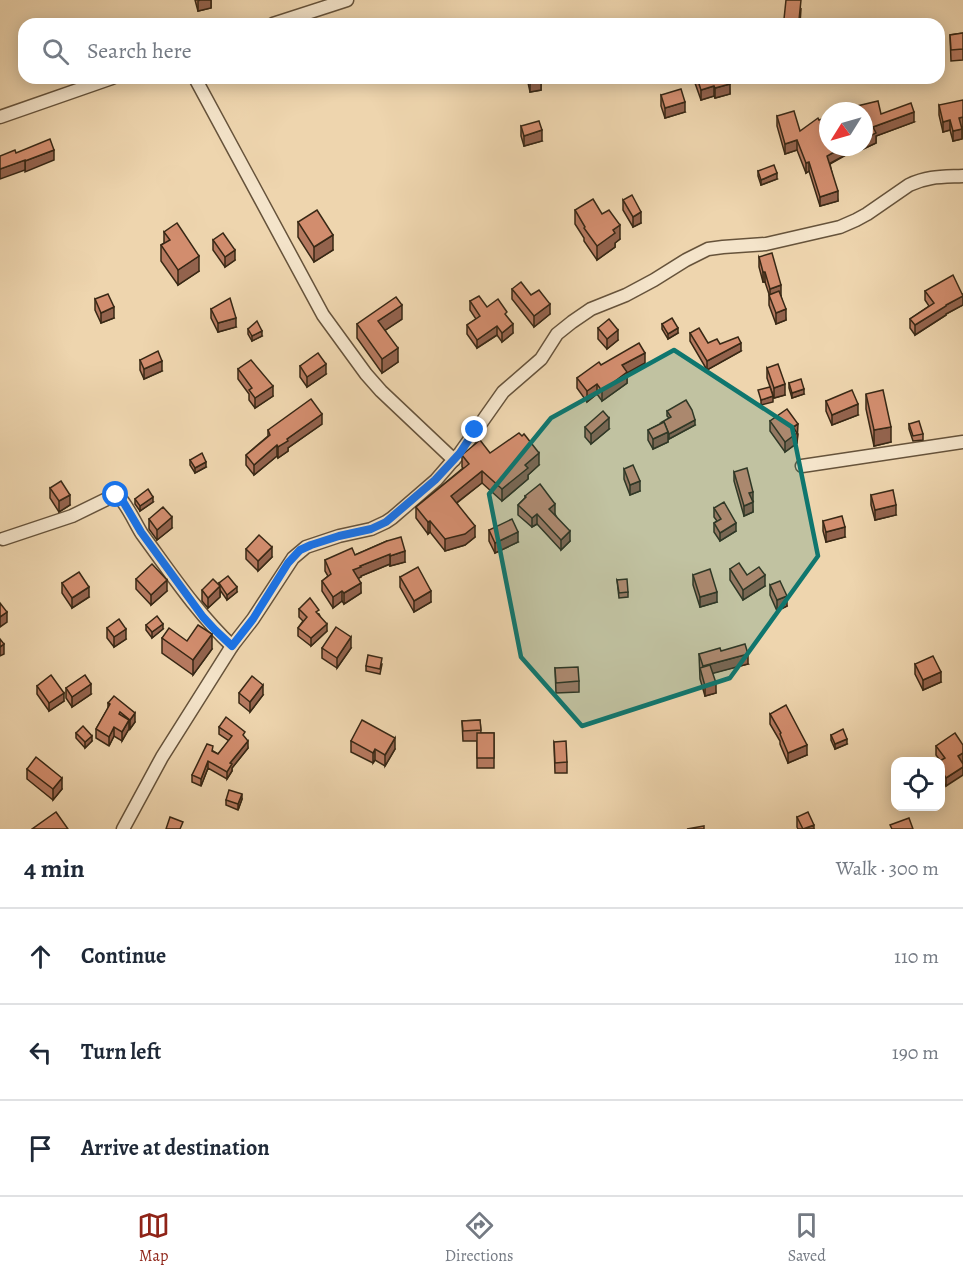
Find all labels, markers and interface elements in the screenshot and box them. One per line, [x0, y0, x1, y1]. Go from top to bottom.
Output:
search box [18, 18, 945, 84]
icon: search [39, 35, 72, 68]
text: Search here [87, 36, 192, 66]
north arrow [819, 102, 873, 156]
route end [461, 416, 487, 442]
route start [102, 481, 128, 507]
map controls [891, 757, 945, 811]
button: locate [891, 757, 945, 811]
text: 4 min [24, 851, 85, 886]
text: Walk · 300 m [836, 855, 939, 882]
icon: ahead [24, 940, 57, 973]
text: Continue [81, 941, 166, 971]
text: 110 m [894, 943, 939, 970]
icon: left [24, 1036, 57, 1069]
text: Turn left [81, 1037, 161, 1067]
text: 190 m [892, 1039, 939, 1066]
icon: arrive [24, 1132, 57, 1165]
text: Arrive at destination [81, 1133, 270, 1163]
tab: Map [137, 1209, 170, 1267]
tab: Directions [445, 1209, 513, 1267]
tab: Saved [788, 1209, 826, 1267]

